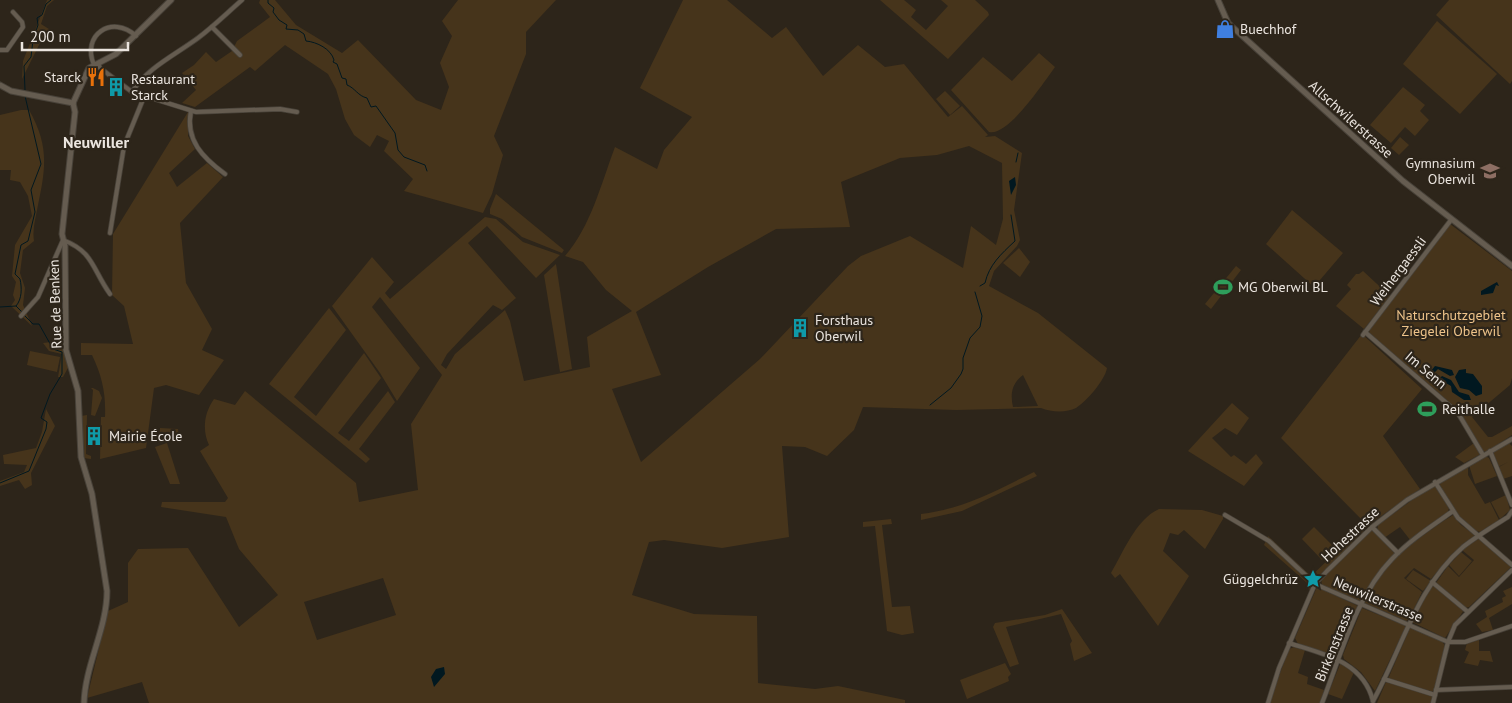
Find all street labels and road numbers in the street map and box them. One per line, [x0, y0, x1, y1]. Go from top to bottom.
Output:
street label: Allschwilerstrasse [1305, 76, 1397, 162]
street label: Weihergaessli [1366, 233, 1430, 309]
street label: Rue de Benken [44, 259, 66, 349]
street label: Im Senn [1401, 347, 1451, 393]
street label: Hohestrasse [1317, 503, 1383, 565]
street label: Neuwilerstrasse [1331, 572, 1425, 626]
street label: Birkenstrasse [1311, 604, 1357, 684]

